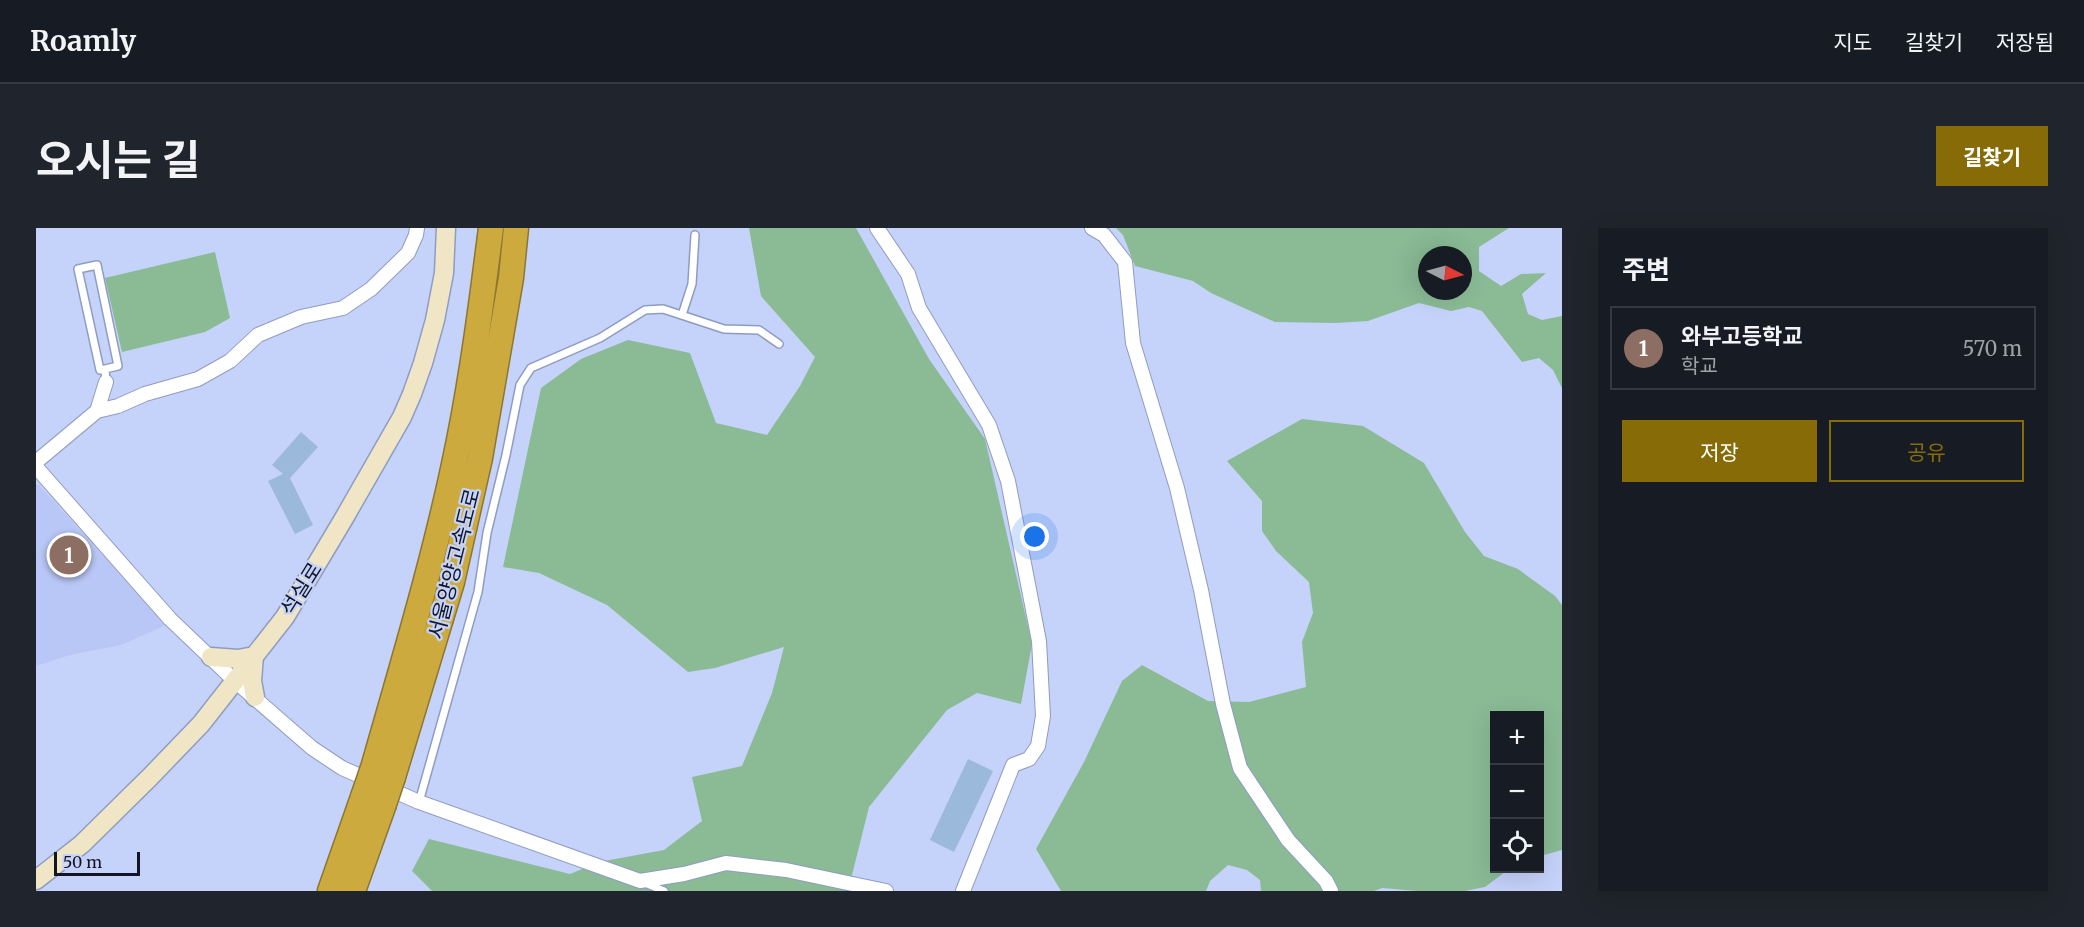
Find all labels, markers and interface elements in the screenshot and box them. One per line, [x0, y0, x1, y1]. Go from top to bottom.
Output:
text: Roamly [30, 23, 136, 59]
text: 지도 [1833, 29, 1872, 56]
text: 길찾기 [1905, 29, 1963, 56]
text: 저장됨 [1996, 29, 2054, 56]
button: 길찾기 [1936, 126, 2048, 186]
text: 오시는 길 [36, 134, 201, 186]
north arrow [1418, 246, 1472, 300]
text: 주변 [1622, 253, 1670, 286]
text: 와부고등학교 [1681, 322, 1802, 350]
text: 1 [1639, 336, 1648, 361]
text: 570 m [1963, 336, 2022, 361]
text: 학교 [1681, 353, 1718, 378]
button: 저장 [1622, 420, 1817, 482]
button: 공유 [1829, 420, 2024, 482]
street label: 서울양양고속도로 [422, 486, 486, 642]
your location [1020, 522, 1049, 551]
pin: 1 [50, 532, 88, 578]
street label: 석실로 [274, 557, 328, 621]
map controls [1490, 711, 1544, 873]
button: + [1490, 711, 1544, 765]
button: − [1490, 765, 1544, 819]
button: locate [1490, 819, 1544, 873]
scale bar [54, 849, 140, 876]
text: 50 m [63, 852, 102, 872]

